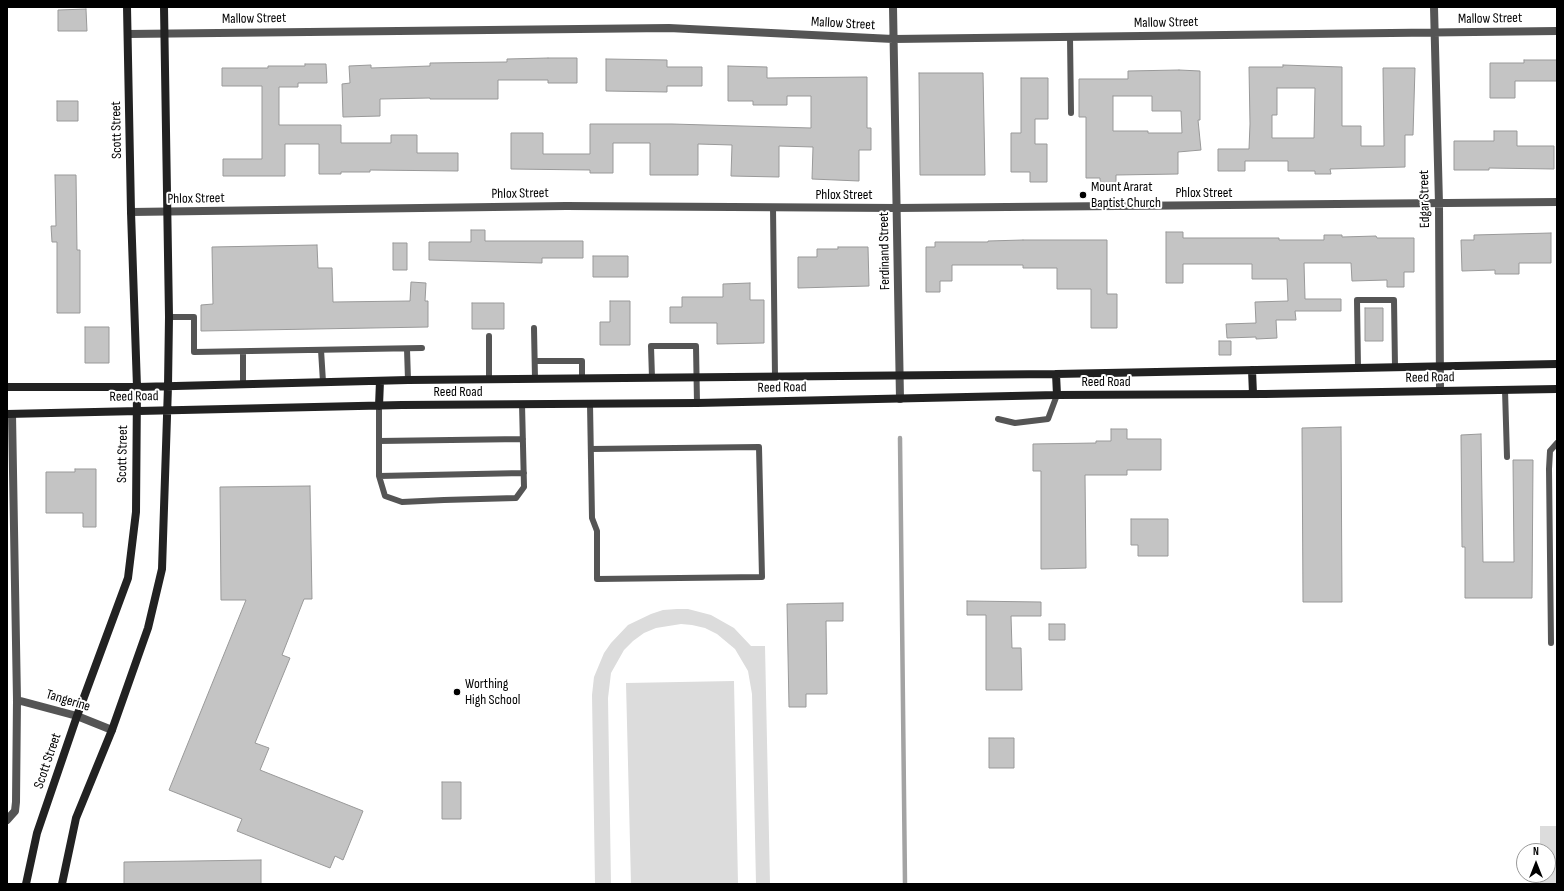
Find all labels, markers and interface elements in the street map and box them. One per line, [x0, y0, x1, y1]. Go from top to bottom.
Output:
street label: Mallow Street [222, 10, 286, 28]
street label: Mallow Street [1458, 10, 1522, 28]
street label: Mallow Street [810, 14, 876, 34]
street label: Mallow Street [1134, 14, 1198, 32]
street label: Scott Street [108, 101, 126, 159]
street label: Edgar Street [1416, 170, 1434, 228]
place label: Mount Ararat Baptist Church [1091, 179, 1161, 212]
street label: Phlox Street [491, 185, 549, 203]
street label: Phlox Street [1175, 185, 1233, 201]
street label: Phlox Street [815, 187, 873, 203]
street label: Phlox Street [167, 190, 225, 208]
marker: Mount Ararat Baptist Church [1078, 190, 1088, 200]
street label: Ferdinand Street [876, 212, 894, 290]
street label: Reed Road [1405, 369, 1455, 387]
street label: Reed Road [1082, 374, 1130, 390]
street label: Reed Road [757, 379, 807, 397]
street label: Reed Road [434, 384, 482, 400]
street label: Reed Road [109, 388, 159, 406]
street label: Scott Street [114, 425, 132, 483]
place label: Worthing High School [465, 676, 520, 708]
street label: Tangerine [44, 686, 92, 716]
marker: Worthing High School [452, 687, 462, 697]
street label: Scott Street [31, 731, 65, 791]
north arrow [1516, 843, 1556, 883]
text: N [1533, 845, 1539, 858]

